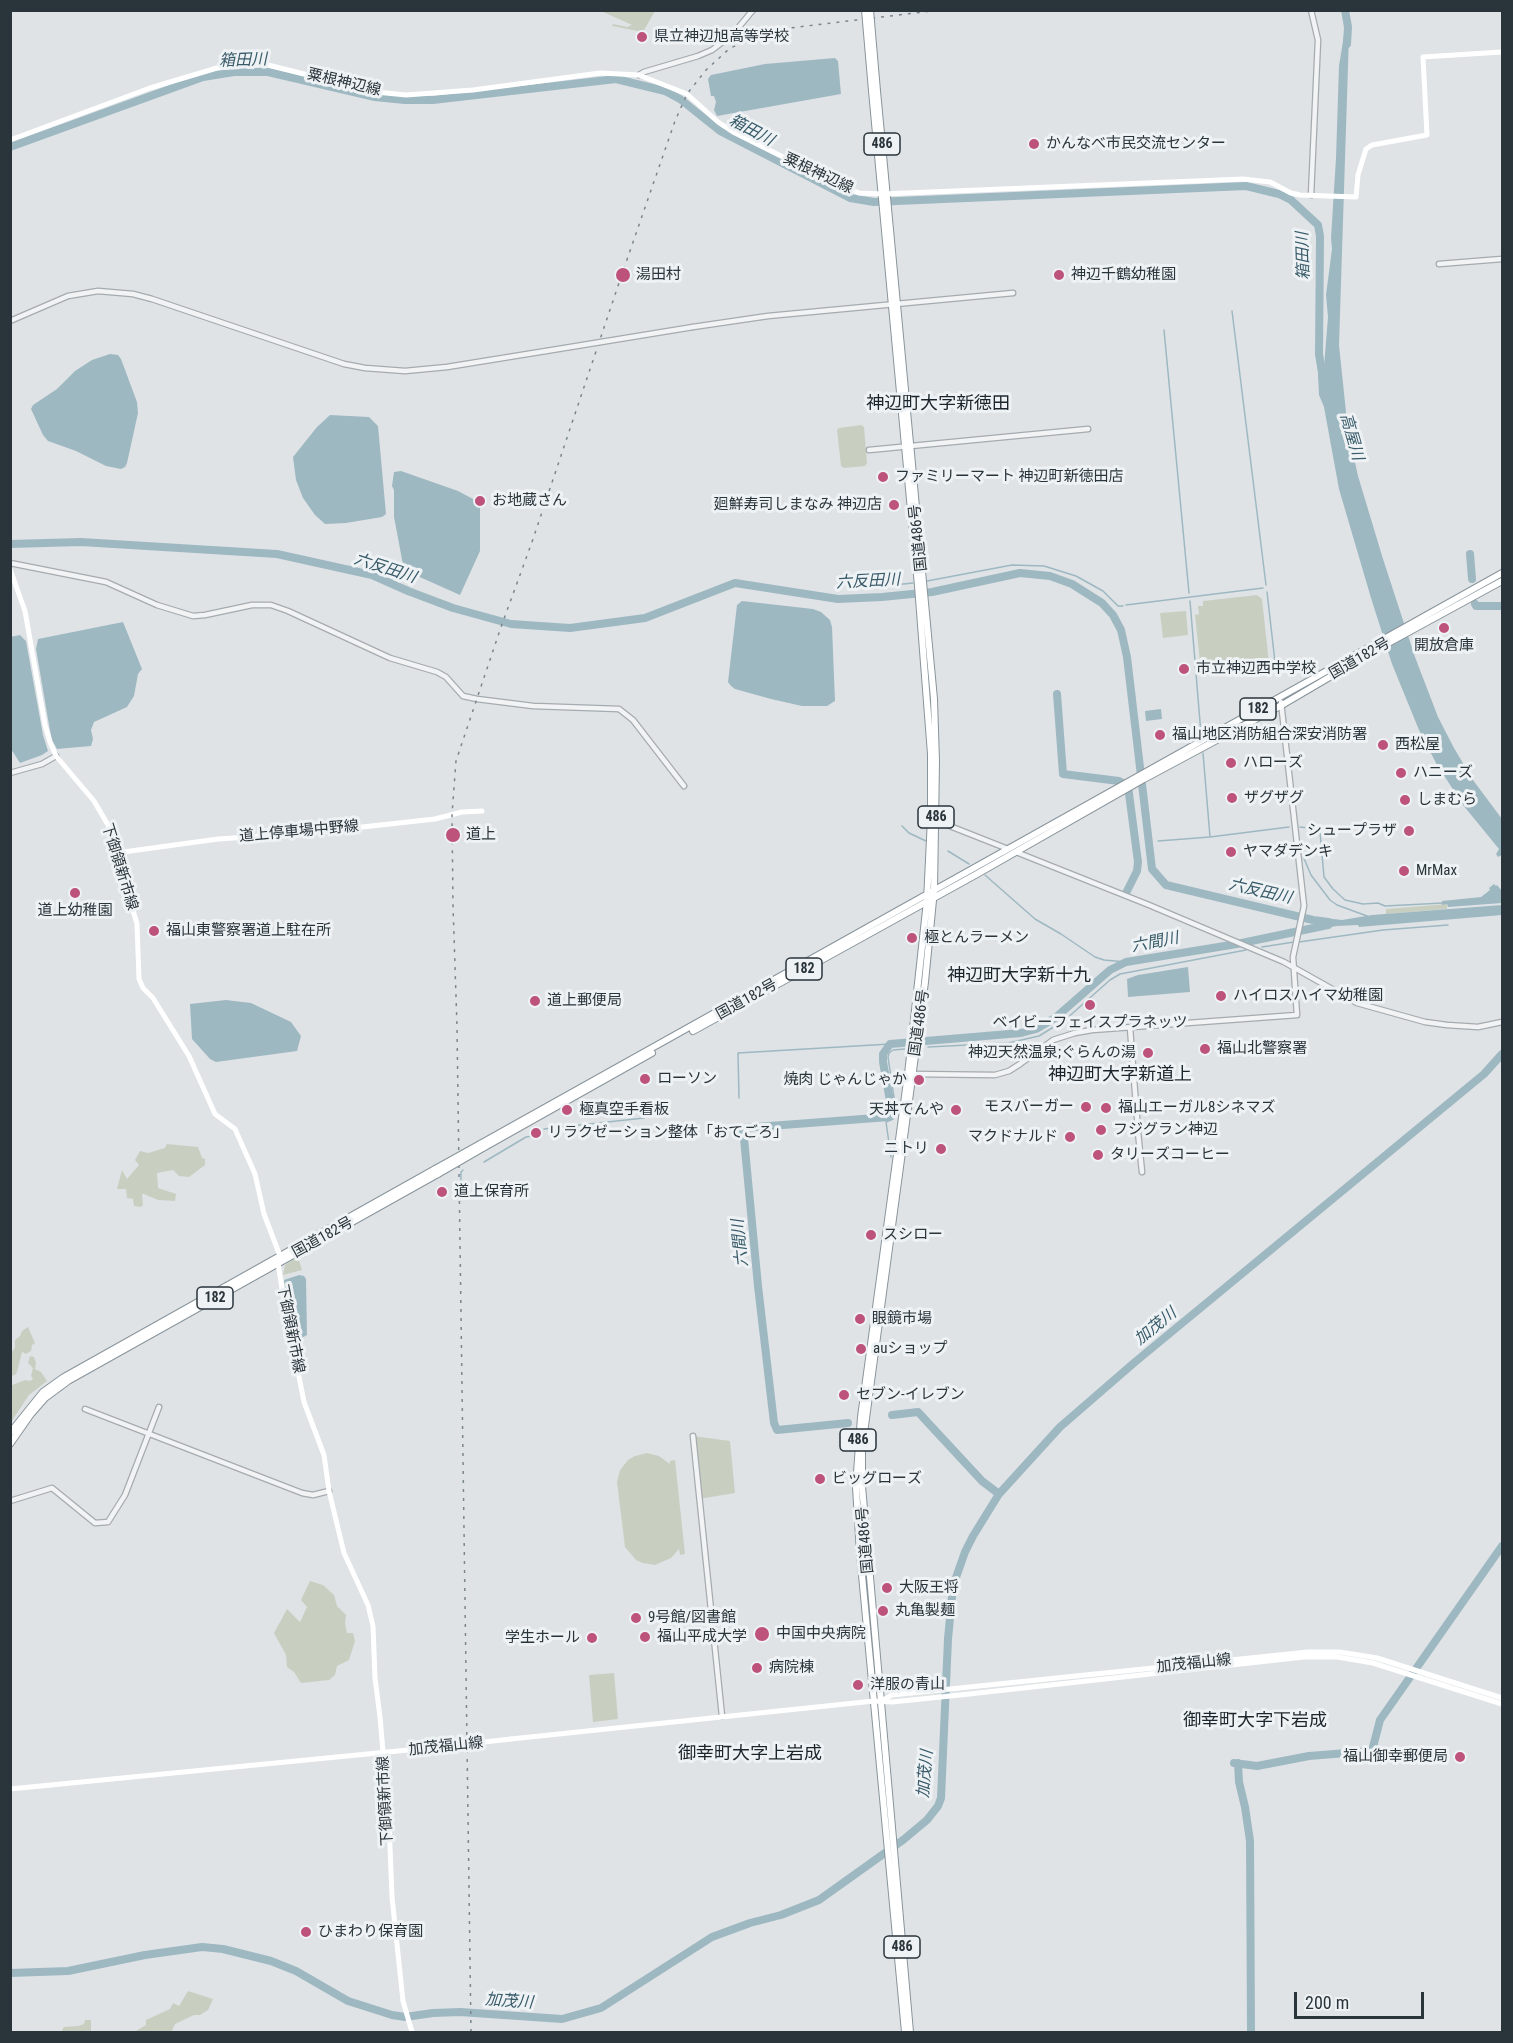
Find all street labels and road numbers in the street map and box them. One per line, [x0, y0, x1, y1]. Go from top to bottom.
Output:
street label: 粟根神辺線 [305, 66, 383, 100]
road number: 486 [864, 133, 900, 155]
street label: 粟根神辺線 [780, 150, 856, 198]
street label: 国道486号 [907, 504, 931, 572]
street label: 国道182号 [1326, 634, 1394, 684]
road number: 182 [1240, 698, 1276, 720]
road number: 486 [918, 806, 954, 828]
street label: 道上停車場中野線 [238, 818, 360, 846]
street label: 下御領新市線 [97, 821, 141, 913]
road number: 182 [786, 958, 822, 980]
street label: 国道182号 [713, 976, 781, 1024]
street label: 国道486号 [906, 988, 934, 1058]
street label: 国道182号 [289, 1214, 357, 1262]
street label: 下御領新市線 [273, 1283, 307, 1375]
road number: 182 [197, 1287, 233, 1309]
road number: 486 [840, 1429, 876, 1451]
street label: 国道486号 [854, 1506, 878, 1574]
street label: 加茂福山線 [1156, 1651, 1232, 1677]
street label: 加茂福山線 [408, 1734, 484, 1760]
street label: 下御領新市線 [375, 1756, 397, 1846]
road number: 486 [884, 1936, 920, 1958]

